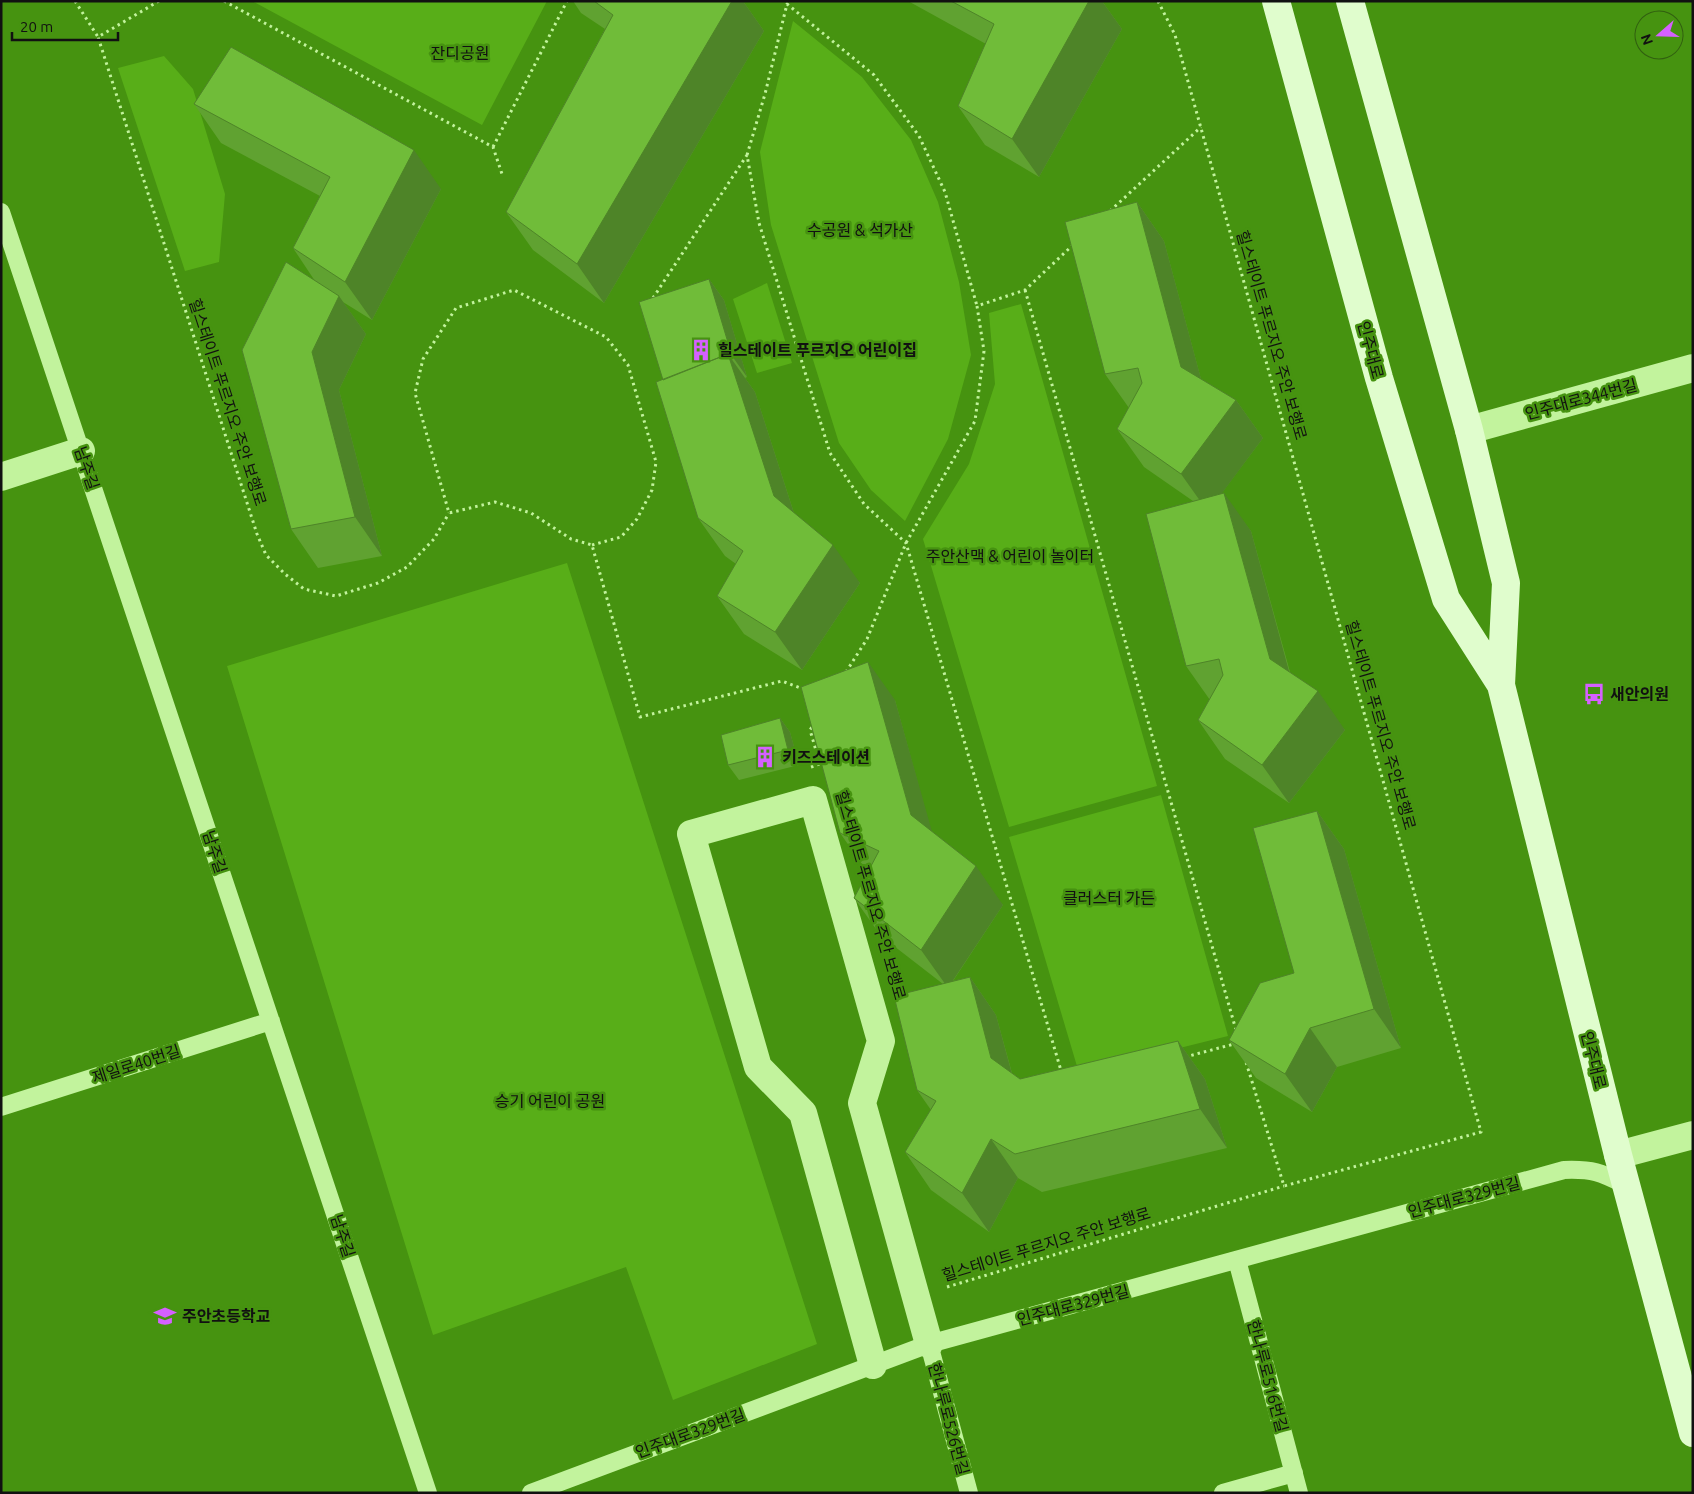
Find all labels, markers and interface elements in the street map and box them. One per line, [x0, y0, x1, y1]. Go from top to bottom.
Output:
scale bar [12, 10, 119, 42]
north arrow [1634, 10, 1684, 60]
text: 20 m [20, 18, 53, 35]
text: N [1637, 32, 1656, 47]
park label: 잔디공원 [431, 44, 489, 62]
park label: 수공원 & 석가산 [807, 221, 913, 239]
street label: 힐스테이트 푸르지오 주안 보행로 [1233, 228, 1311, 442]
street label: 힐스테이트 푸르지오 주안 보행로 [186, 296, 270, 508]
street label: 인주대로 [1355, 319, 1387, 381]
building icon: 힐스테이트 푸르지오 어린이집 [688, 337, 714, 363]
place label: 힐스테이트 푸르지오 어린이집 [718, 341, 917, 359]
street label: 인주대로344번길 [1523, 375, 1639, 423]
street label: 남주길 [71, 444, 103, 492]
park label: 주안산맥 & 어린이 놀이터 [926, 547, 1094, 565]
street label: 힐스테이트 푸르지오 주안 보행로 [1342, 618, 1420, 832]
bus stop icon: 새안의원 [1581, 681, 1607, 707]
place label: 새안의원 [1610, 685, 1669, 703]
building icon: 키즈스테이션 [752, 744, 778, 770]
place label: 키즈스테이션 [782, 748, 870, 766]
street label: 힐스테이트 푸르지오 주안 보행로 [832, 788, 910, 1002]
street label: 남주길 [200, 828, 230, 876]
park label: 클러스터 가든 [1063, 889, 1155, 907]
street label: 인주대로 [1578, 1029, 1610, 1091]
street label: 제일로40번길 [90, 1041, 182, 1087]
park label: 승기 어린이 공원 [495, 1092, 605, 1110]
street label: 인주대로329번길 [1406, 1173, 1522, 1221]
street label: 힐스테이트 푸르지오 주안 보행로 [940, 1204, 1153, 1284]
street label: 남주길 [328, 1212, 358, 1260]
street label: 인주대로329번길 [1015, 1281, 1131, 1329]
school or university icon: 주안초등학교 [152, 1303, 178, 1329]
place label: 주안초등학교 [182, 1307, 271, 1325]
street label: 한나루로516번길 [1244, 1318, 1292, 1434]
street label: 한나루로526번길 [925, 1361, 973, 1477]
street label: 인주대로329번길 [633, 1405, 747, 1461]

